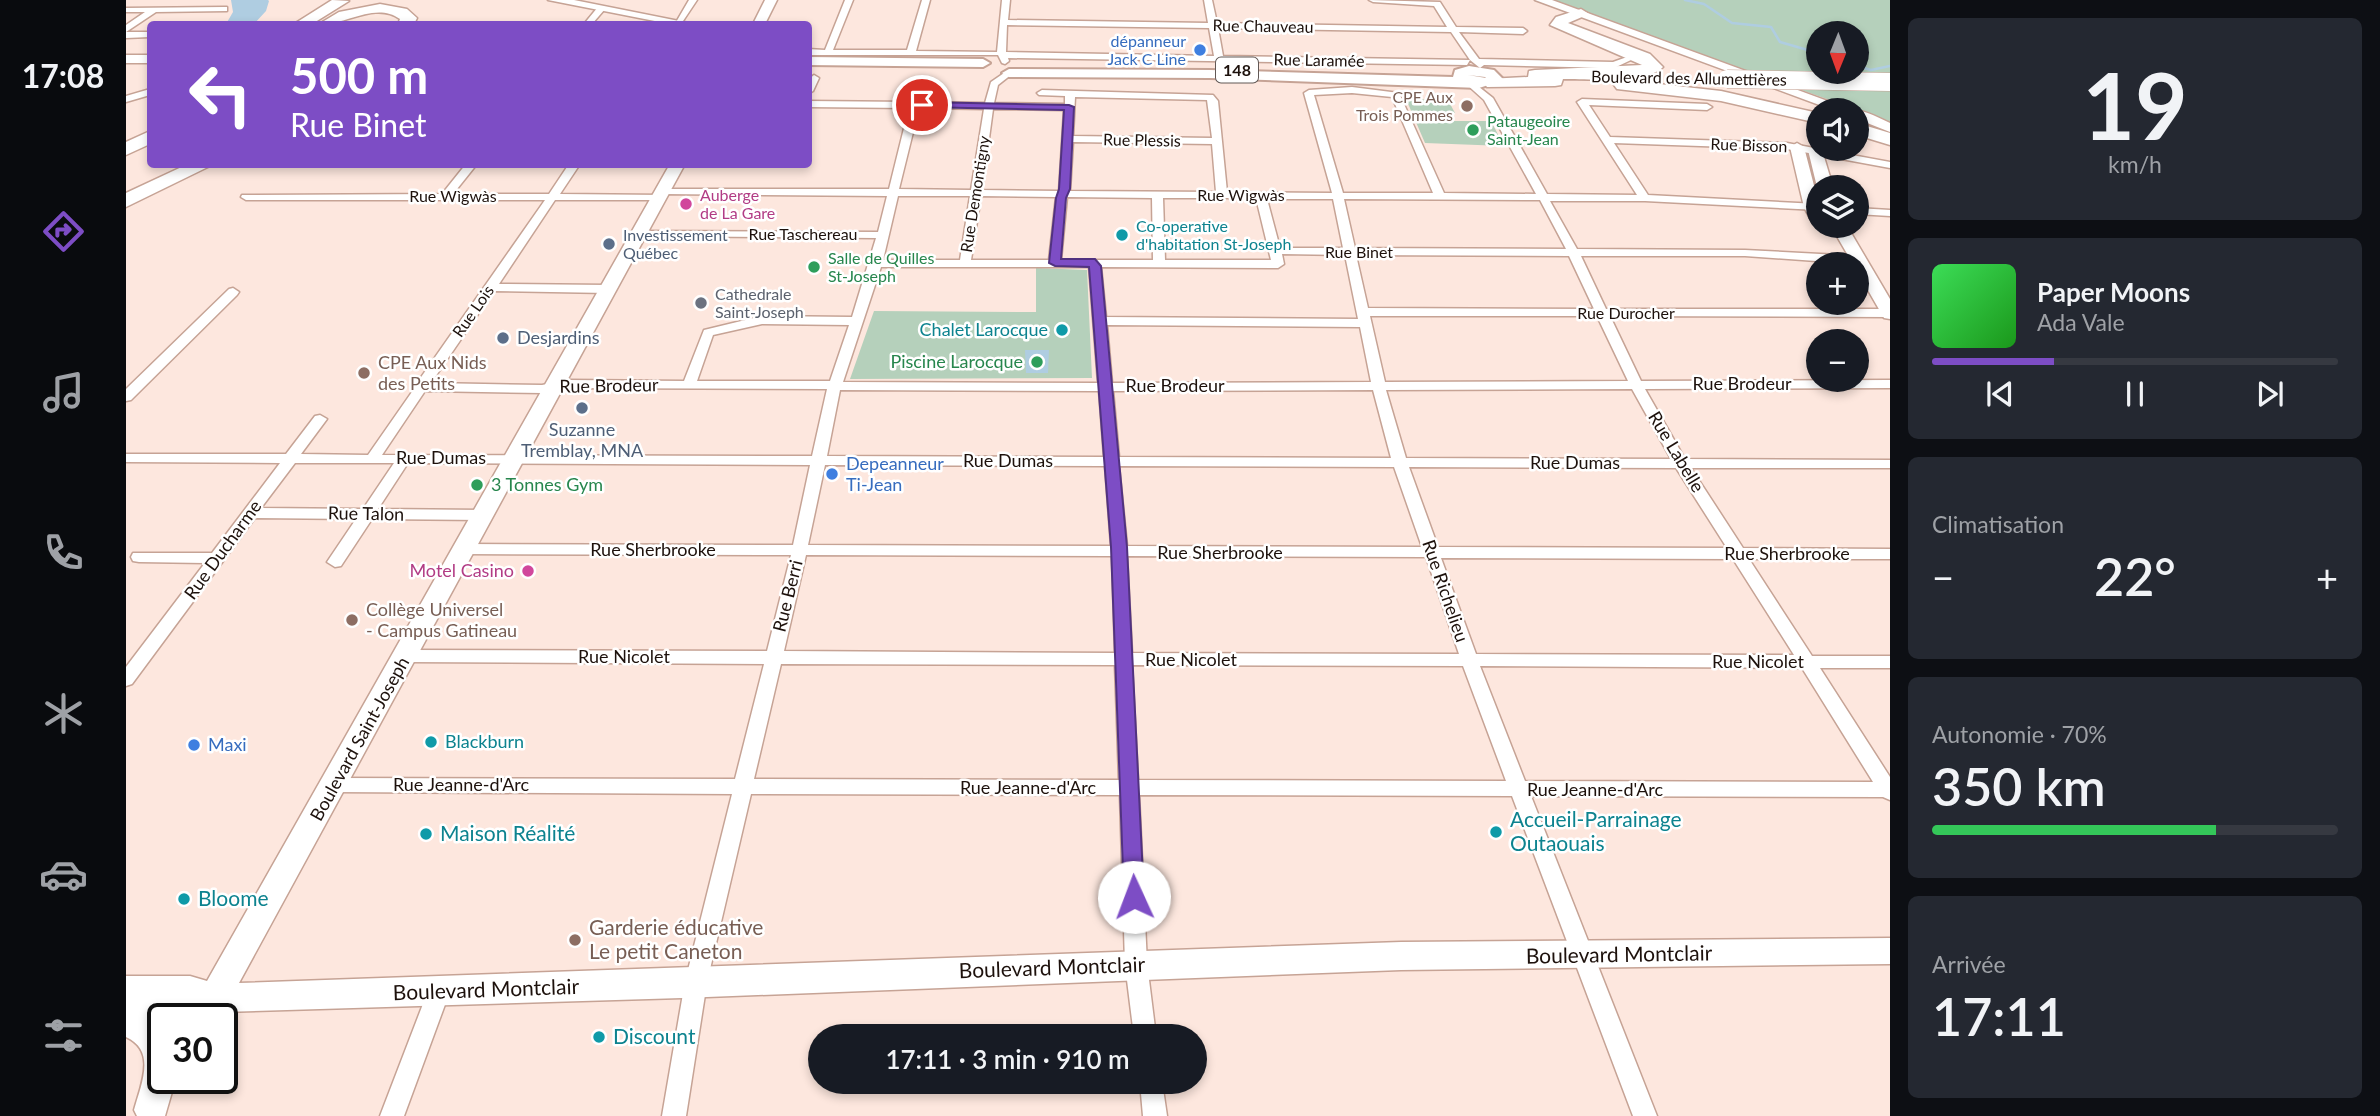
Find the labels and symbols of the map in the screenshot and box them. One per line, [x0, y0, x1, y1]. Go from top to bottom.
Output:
street label: Rue Chauveau [1212, 15, 1314, 36]
north arrow [1806, 21, 1869, 84]
place label: dépanneur Jack C Line [1108, 31, 1186, 68]
marker: dépanneur Jack C Line [1192, 42, 1208, 58]
street label: Rue Laramée [1273, 49, 1365, 70]
road number: 148 [1216, 58, 1258, 82]
street label: Boulevard des Allumettières [1591, 66, 1787, 89]
pin [892, 75, 952, 135]
place label: CPE Aux Trois Pommes [1356, 87, 1453, 124]
marker: CPE Aux Trois Pommes [1459, 98, 1475, 114]
place label: Pataugeoire Saint-Jean [1487, 111, 1570, 148]
marker: Pataugeoire Saint-Jean [1465, 122, 1481, 138]
street label: Rue Plessis [1103, 129, 1181, 150]
street label: Rue Demontigny [956, 133, 993, 254]
street label: Rue Bisson [1710, 134, 1788, 155]
place label: Auberge de La Gare [700, 185, 775, 222]
street label: Rue Wìgwàs [1197, 185, 1285, 204]
street label: Rue Wìgwàs [409, 186, 497, 205]
marker: Auberge de La Gare [678, 196, 694, 212]
place label: Co-operative d'habitation St-Joseph [1136, 216, 1291, 253]
street label: Rue Taschereau [748, 224, 858, 243]
place label: Investissement Québec [623, 225, 728, 262]
marker: Co-operative d'habitation St-Joseph [1114, 227, 1130, 243]
marker: Investissement Québec [601, 236, 617, 252]
street label: Rue Binet [1325, 242, 1393, 261]
place label: Salle de Quilles St-Joseph [828, 248, 935, 285]
marker: Salle de Quilles St-Joseph [806, 259, 822, 275]
street label: Rue Lois [448, 281, 497, 340]
place label: Cathedrale Saint-Joseph [715, 284, 804, 321]
marker: Cathedrale Saint-Joseph [693, 295, 709, 311]
street label: Rue Durocher [1577, 303, 1675, 322]
place label: Chalet Larocque [920, 318, 1048, 340]
marker: Chalet Larocque [1054, 322, 1070, 338]
place label: Desjardins [517, 326, 600, 348]
marker: Desjardins [495, 330, 511, 346]
place label: Piscine Larocque [890, 350, 1023, 372]
place label: CPE Aux Nids des Petits [378, 351, 487, 394]
marker: Piscine Larocque [1029, 354, 1045, 370]
marker: CPE Aux Nids des Petits [356, 365, 372, 381]
street label: Rue Brodeur [1692, 372, 1792, 394]
street label: Rue Brodeur [559, 373, 659, 397]
street label: Rue Brodeur [1125, 374, 1225, 396]
marker: Suzanne Tremblay, MNA [574, 400, 590, 416]
street label: Rue Labelle [1644, 407, 1710, 496]
place label: Suzanne Tremblay, MNA [521, 418, 644, 461]
street label: Rue Dumas [396, 446, 486, 468]
street label: Rue Dumas [963, 449, 1053, 471]
street label: Rue Dumas [1530, 451, 1620, 473]
place label: Depeanneur Ti-Jean [846, 452, 944, 495]
marker: Depeanneur Ti-Jean [824, 466, 840, 482]
place label: 3 Tonnes Gym [491, 473, 603, 495]
marker: 3 Tonnes Gym [469, 477, 485, 493]
street label: Rue Ducharme [179, 496, 266, 603]
street label: Rue Talon [328, 501, 404, 525]
street label: Rue Richelieu [1418, 537, 1474, 645]
street label: Rue Sherbrooke [590, 538, 716, 560]
street label: Rue Sherbrooke [1157, 541, 1283, 563]
street label: Rue Sherbrooke [1724, 542, 1850, 564]
street label: Rue Berri [767, 557, 807, 634]
place label: Motel Casino [409, 559, 514, 581]
marker: Motel Casino [520, 563, 536, 579]
place label: Collège Universel - Campus Gatineau [366, 598, 517, 641]
marker: Collège Universel - Campus Gatineau [344, 612, 360, 628]
street label: Rue Nicolet [578, 645, 670, 667]
street label: Rue Nicolet [1145, 648, 1237, 670]
street label: Rue Nicolet [1712, 650, 1804, 672]
street label: Boulevard Saint-Joseph [305, 653, 413, 824]
place label: Blackburn [445, 730, 524, 752]
place label: Maxi [208, 733, 247, 755]
marker: Blackburn [423, 734, 439, 750]
marker: Maxi [186, 737, 202, 753]
street label: Rue Jeanne-d'Arc [393, 773, 530, 795]
street label: Rue Jeanne-d'Arc [960, 776, 1097, 798]
street label: Rue Jeanne-d'Arc [1527, 778, 1664, 800]
place label: Accueil-Parrainage Outaouais [1510, 806, 1682, 855]
place label: Maison Réalité [440, 820, 575, 845]
marker: Accueil-Parrainage Outaouais [1488, 824, 1504, 840]
marker: Maison Réalité [418, 826, 434, 842]
position arrow [1097, 860, 1171, 934]
place label: Bloome [198, 885, 269, 910]
marker: Bloome [176, 891, 192, 907]
place label: Garderie éducative Le petit Caneton [589, 914, 763, 963]
marker: Garderie éducative Le petit Caneton [567, 932, 583, 948]
street label: Boulevard Montclair [1526, 939, 1713, 968]
street label: Boulevard Montclair [958, 951, 1146, 982]
street label: Boulevard Montclair [392, 973, 580, 1004]
speed limit sign: 30 [147, 1003, 238, 1094]
place label: Discount [613, 1023, 696, 1048]
marker: Discount [591, 1029, 607, 1045]

